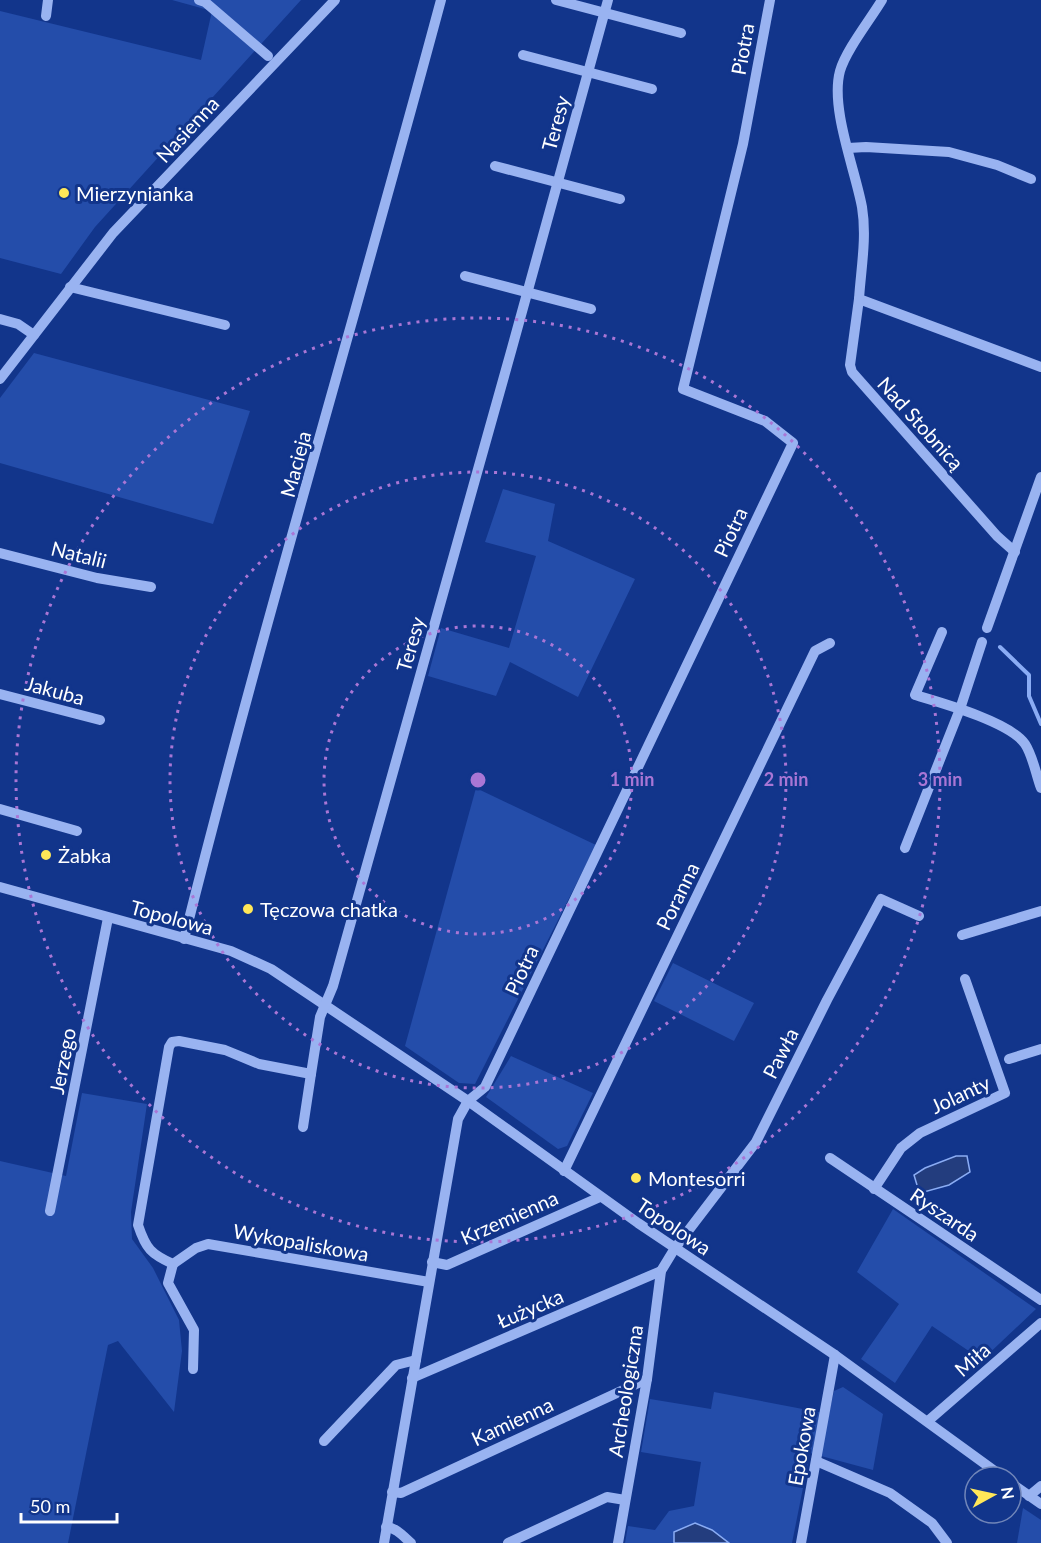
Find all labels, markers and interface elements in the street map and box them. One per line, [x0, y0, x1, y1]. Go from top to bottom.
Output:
street label: Piotra [726, 21, 758, 77]
street label: Nasienna [151, 91, 223, 167]
street label: Teresy [536, 92, 574, 153]
place label: Mierzynianka [76, 181, 194, 205]
marker: Mierzynianka [57, 186, 71, 200]
street label: Nad Stobnicą [873, 372, 969, 474]
street label: Macieja [275, 428, 315, 500]
street label: Piotra [708, 503, 752, 561]
street label: Natalii [49, 536, 109, 572]
street label: Teresy [391, 613, 429, 674]
street label: Jakuba [23, 671, 87, 709]
text: 1 min [610, 768, 654, 790]
text: 2 min [764, 768, 808, 790]
text: 3 min [918, 768, 962, 790]
centre of rings [468, 770, 488, 790]
place label: Żabka [58, 843, 111, 867]
marker: Żabka [39, 848, 53, 862]
street label: Poranna [650, 858, 704, 934]
street label: Topolowa [128, 894, 216, 940]
place label: Tęczowa chatka [260, 897, 398, 921]
marker: Tęczowa chatka [241, 902, 255, 916]
street label: Piotra [499, 941, 543, 999]
street label: Pawła [757, 1024, 803, 1082]
street label: Jerzego [44, 1026, 80, 1096]
street label: Jolanty [927, 1070, 994, 1118]
place label: Montesorri [648, 1166, 746, 1190]
marker: Montesorri [629, 1171, 643, 1185]
street label: Ryszarda [906, 1182, 984, 1246]
street label: Krzemienna [457, 1185, 561, 1249]
street label: Topolowa [632, 1192, 716, 1260]
street label: Wykopaliskowa [231, 1218, 371, 1266]
street label: Łużycka [493, 1283, 567, 1333]
street label: Archeologiczna [603, 1323, 647, 1459]
street label: Miła [949, 1337, 995, 1381]
street label: Kamienna [467, 1392, 557, 1450]
street label: Epokowa [782, 1404, 820, 1488]
north arrow [963, 1465, 1023, 1525]
text: N [998, 1485, 1019, 1500]
scale bar [21, 1486, 117, 1524]
text: 50 m [30, 1495, 70, 1517]

